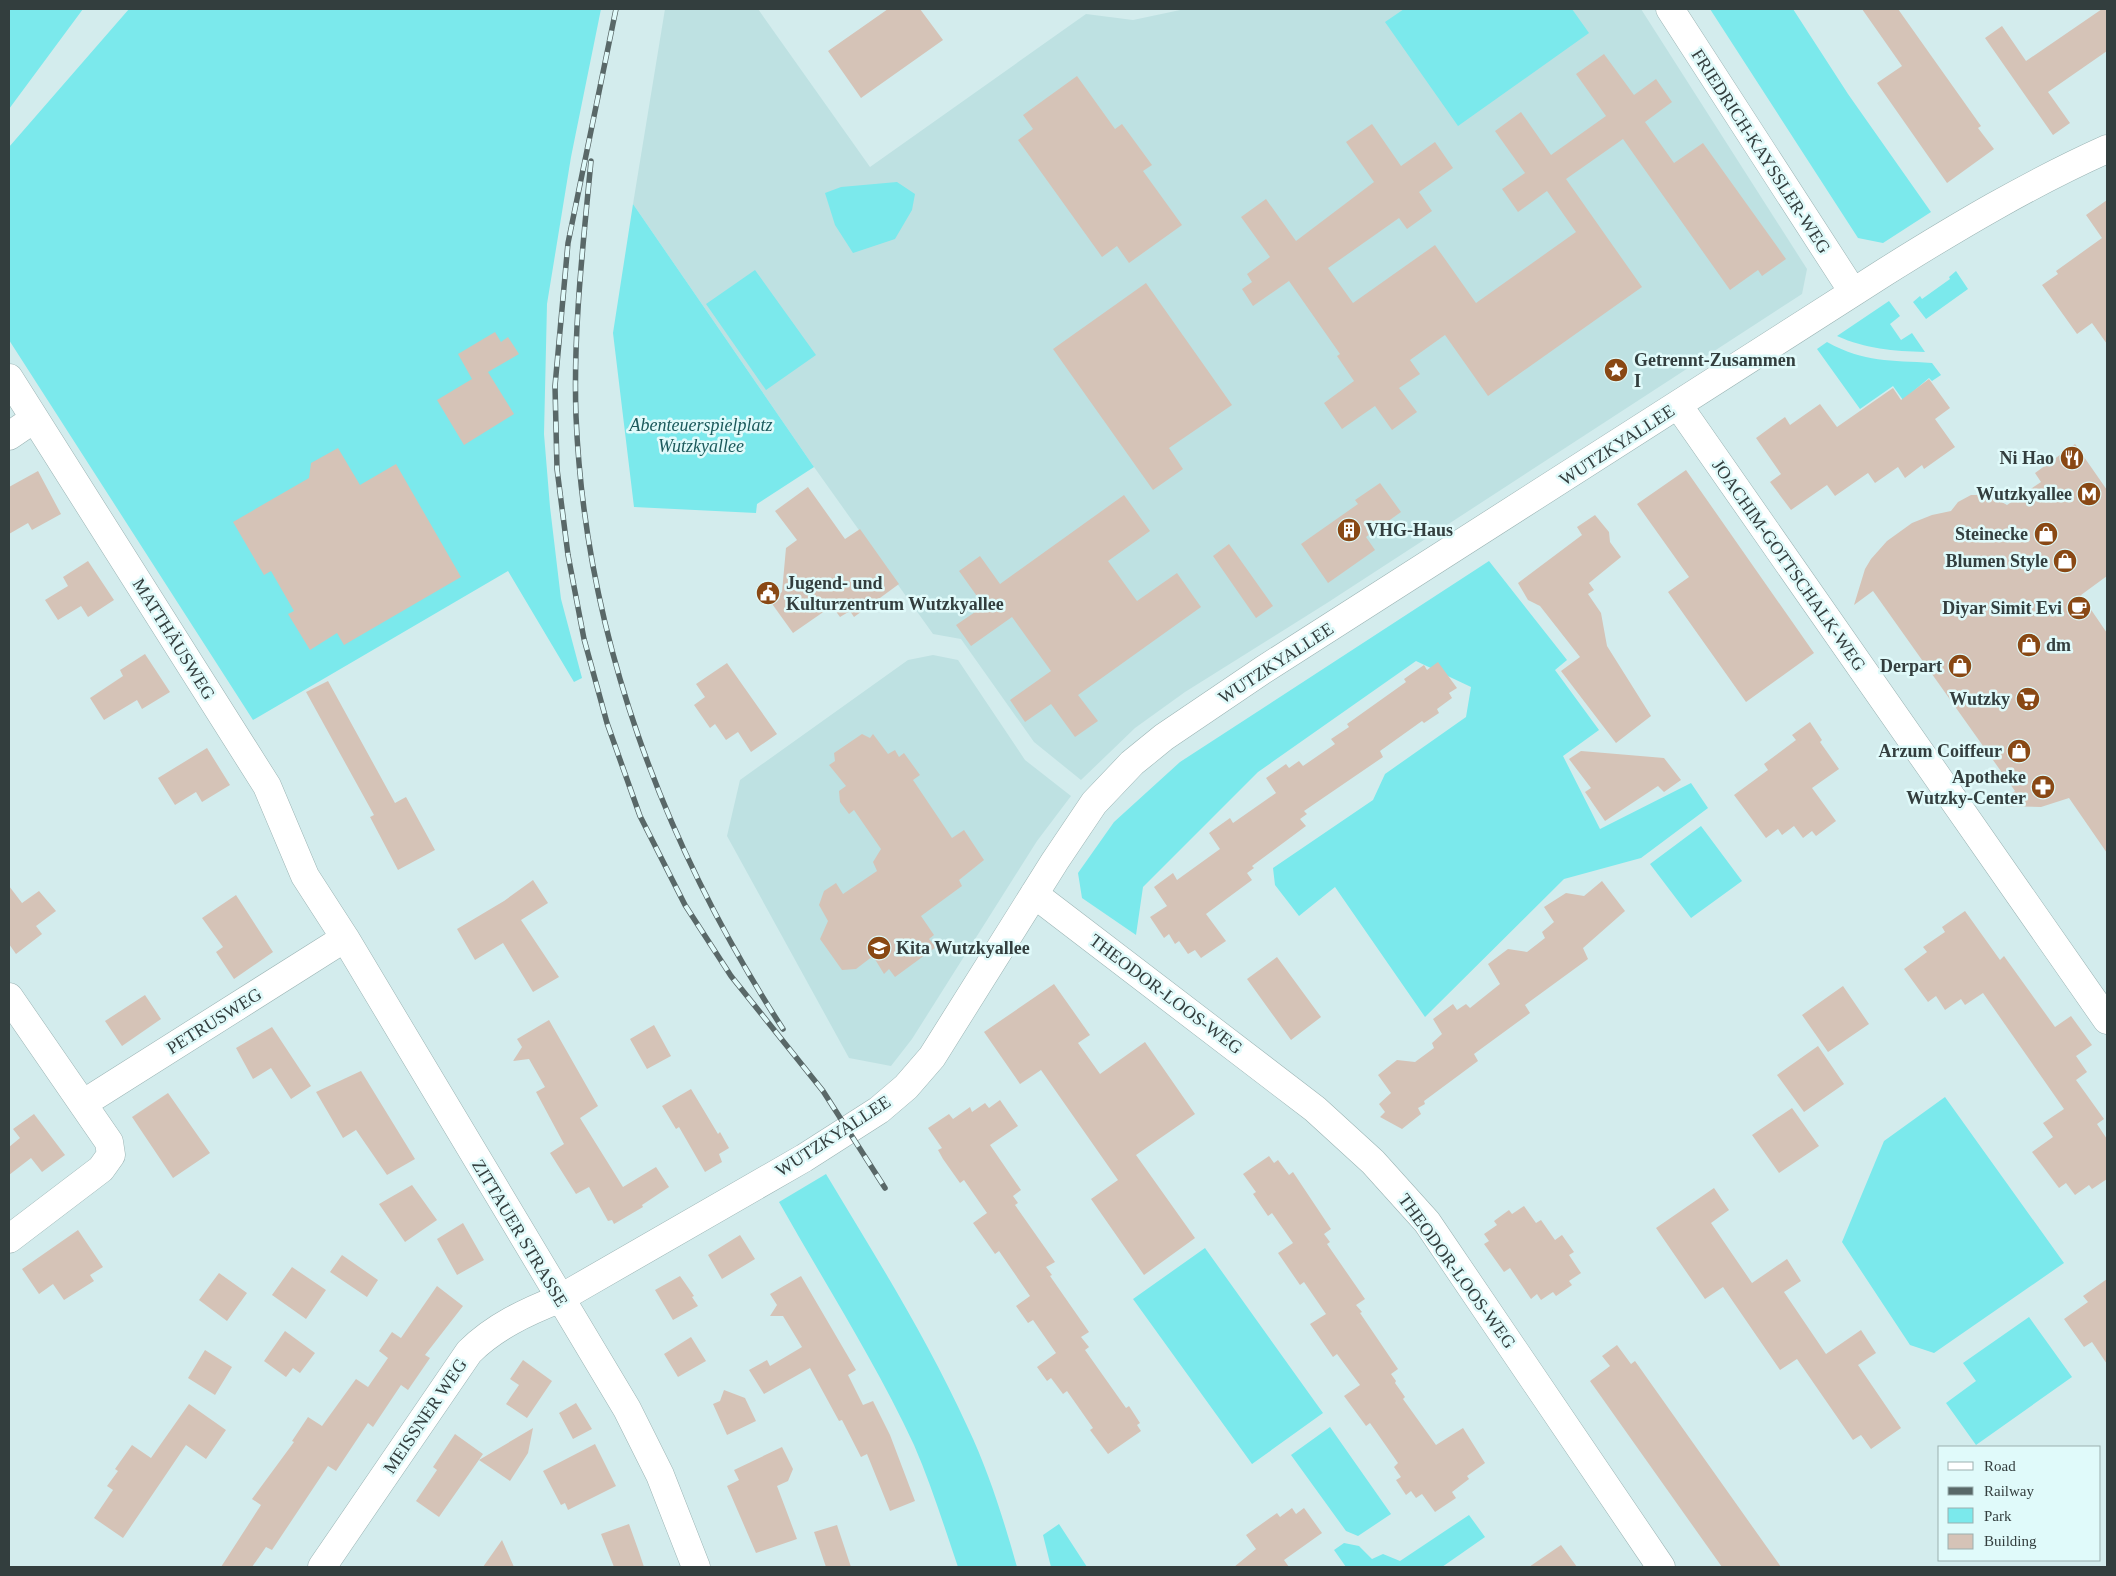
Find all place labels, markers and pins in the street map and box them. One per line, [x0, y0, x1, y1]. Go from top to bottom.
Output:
place label: Getrennt-Zusammen I [1634, 350, 1796, 391]
place icon: Getrennt-Zusammen I [1603, 357, 1629, 383]
restaurant icon: Ni Hao [2059, 445, 2085, 471]
place label: Ni Hao [1999, 448, 2054, 468]
metro station icon: Wutzkyallee [2076, 481, 2102, 507]
place label: Wutzkyallee [1976, 484, 2072, 504]
building icon: VHG-Haus [1336, 517, 1362, 543]
place label: VHG-Haus [1366, 520, 1453, 540]
shop icon: Steinecke [2033, 521, 2059, 547]
place label: Steinecke [1955, 524, 2028, 544]
shop icon: Blumen Style [2052, 548, 2078, 574]
place label: Blumen Style [1945, 551, 2048, 571]
place label: Jugend- und Kulturzentrum Wutzkyallee [786, 573, 1004, 614]
public building icon: Jugend- und Kulturzentrum Wutzkyallee [755, 580, 781, 606]
cafe icon: Diyar Simit Evi [2066, 595, 2092, 621]
place label: Diyar Simit Evi [1942, 598, 2062, 618]
shop icon: dm [2016, 632, 2042, 658]
place label: dm [2046, 635, 2071, 655]
shop icon: Derpart [1947, 653, 1973, 679]
place label: Derpart [1880, 656, 1942, 676]
supermarket icon: Wutzky [2015, 686, 2041, 712]
place label: Wutzky [1949, 689, 2010, 709]
shop icon: Arzum Coiffeur [2006, 738, 2032, 764]
place label: Arzum Coiffeur [1879, 741, 2002, 761]
place label: Apotheke Wutzky-Center [1906, 767, 2026, 808]
pharmacy icon: Apotheke Wutzky-Center [2030, 774, 2056, 800]
school or university icon: Kita Wutzkyallee [866, 935, 892, 961]
place label: Kita Wutzkyallee [896, 938, 1030, 958]

